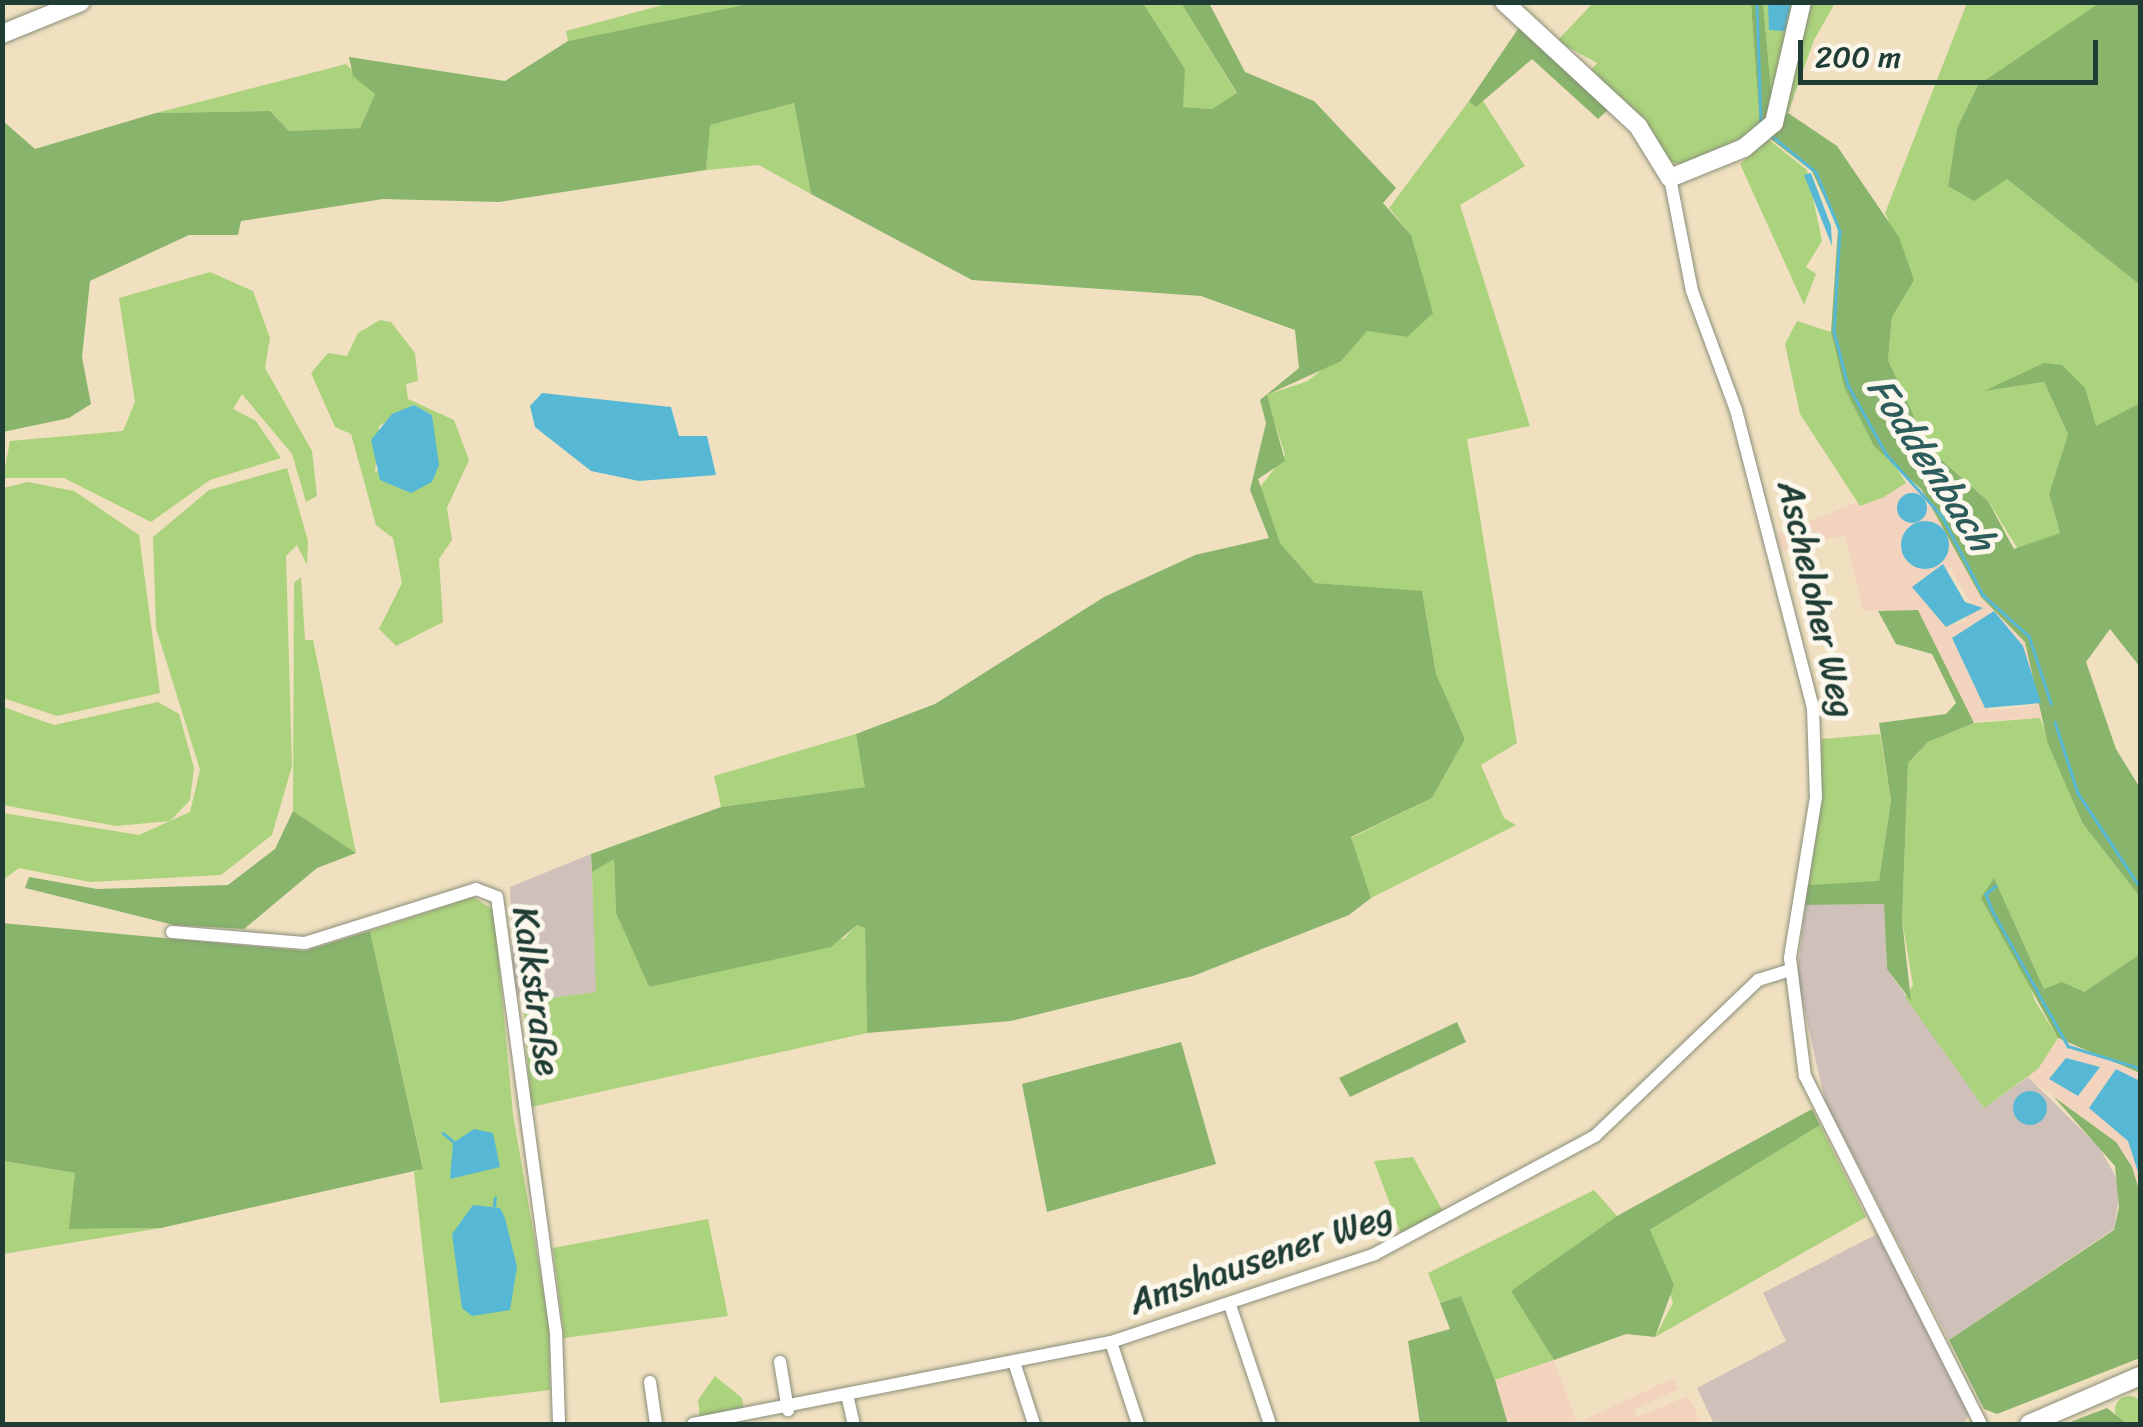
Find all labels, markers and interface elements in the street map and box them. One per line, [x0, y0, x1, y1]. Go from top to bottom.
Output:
scale bar [1803, 20, 2103, 82]
text: 200 m [1815, 30, 1901, 84]
water label: Foddenbach [1858, 368, 2004, 560]
street label: Ascheloher Weg [1769, 476, 1865, 722]
street label: Kalkstraße [504, 904, 570, 1078]
street label: Amshausener Weg [1123, 1193, 1399, 1323]

